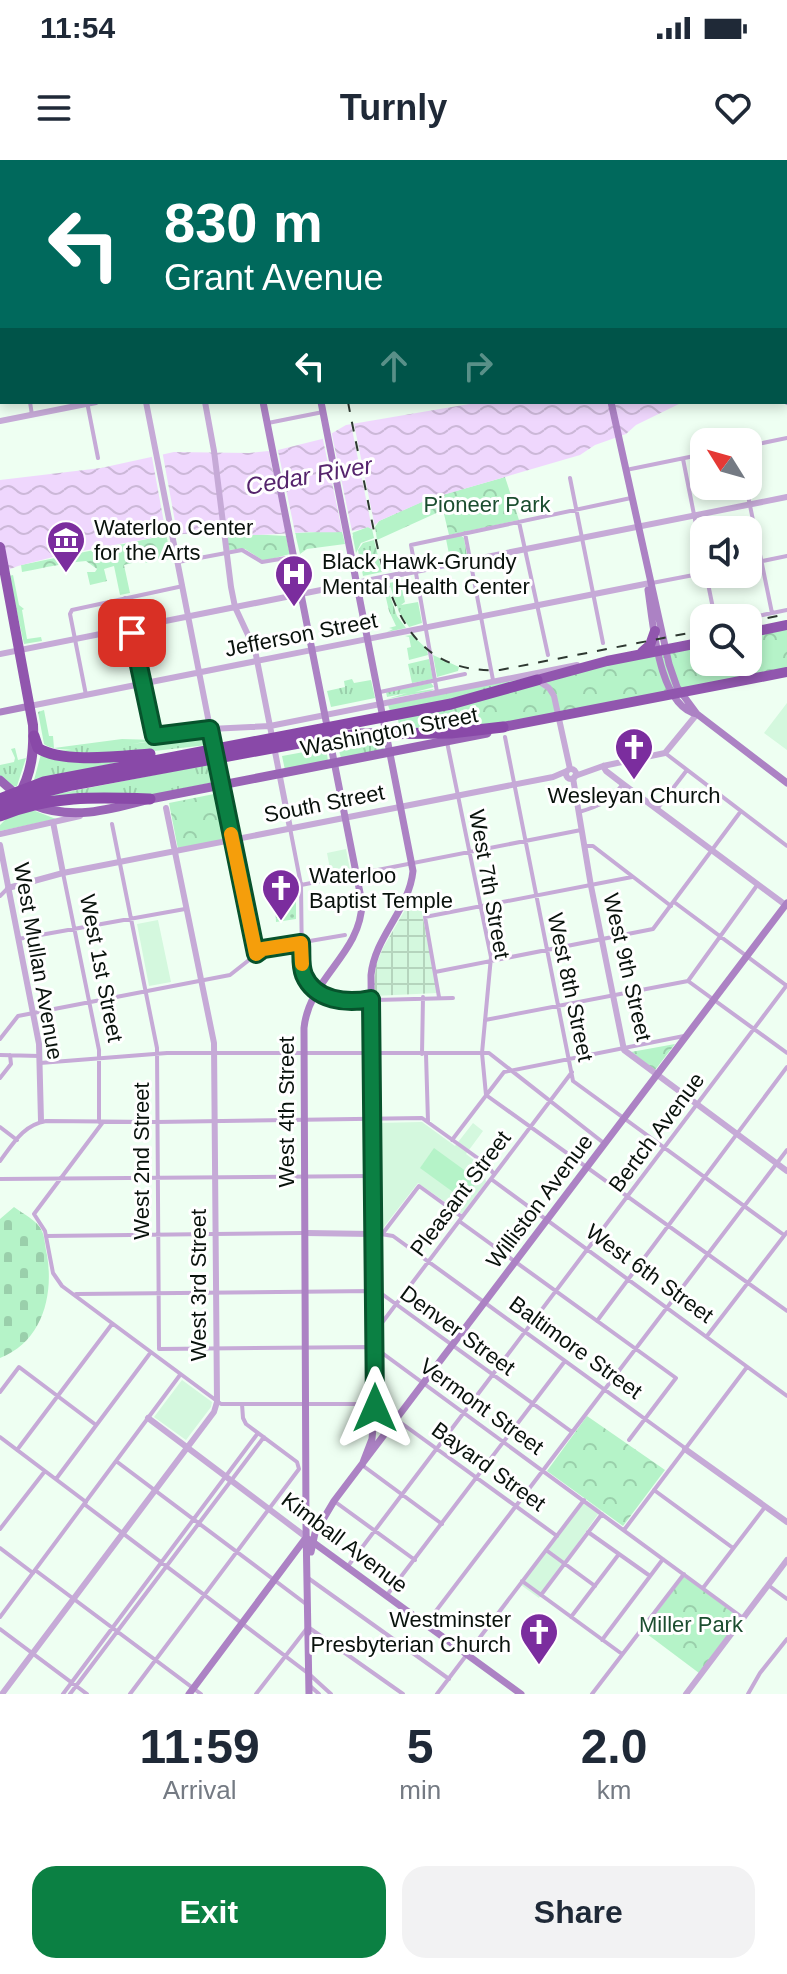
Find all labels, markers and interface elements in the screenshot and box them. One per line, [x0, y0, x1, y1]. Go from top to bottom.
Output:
text: 11:54 [40, 11, 115, 44]
icon: menu [32, 86, 76, 130]
icon: heart [711, 86, 755, 130]
text: Turnly [340, 87, 447, 128]
text: 830 m [164, 191, 323, 254]
icon: left [32, 192, 136, 296]
text: Grant Avenue [164, 257, 384, 298]
icon: left [288, 344, 332, 388]
icon: ahead [372, 344, 416, 388]
icon: right [456, 344, 500, 388]
north arrow [690, 428, 762, 500]
map controls [690, 428, 762, 676]
water label: Cedar River [244, 451, 375, 500]
park label: Pioneer Park [423, 492, 552, 517]
place label: Waterloo Center for the Arts [94, 515, 253, 565]
button: sound [690, 516, 762, 588]
museum icon: Waterloo Center for the Arts [45, 519, 87, 574]
place label: Black Hawk-Grundy Mental Health Center [322, 549, 530, 599]
hospital icon: Black Hawk-Grundy Mental Health Center [273, 553, 315, 608]
pin [98, 599, 166, 667]
button: search [690, 604, 762, 676]
street label: Jefferson Street [223, 607, 380, 662]
icon: arrive [110, 611, 154, 655]
street label: Washington Street [298, 702, 480, 761]
church icon: Wesleyan Church [613, 726, 655, 781]
street label: South Street [262, 780, 387, 827]
place label: Wesleyan Church [547, 783, 721, 808]
street label: West 7th Street [464, 807, 515, 961]
street label: West Mullan Avenue [9, 861, 68, 1062]
place label: Waterloo Baptist Temple [309, 863, 453, 913]
church icon: Waterloo Baptist Temple [260, 867, 302, 922]
street label: West 9th Street [598, 891, 657, 1044]
street label: West 1st Street [75, 892, 128, 1044]
street label: West 8th Street [543, 911, 598, 1064]
street label: West 4th Street [274, 1036, 299, 1188]
street label: Bertch Avenue [603, 1068, 709, 1197]
street label: West 2nd Street [129, 1082, 154, 1240]
street label: Pleasant Street [405, 1126, 516, 1261]
street label: Williston Avenue [481, 1129, 598, 1273]
street label: West 3rd Street [186, 1209, 211, 1361]
street label: West 6th Street [581, 1219, 718, 1328]
street label: Denver Street [395, 1280, 520, 1380]
street label: Baltimore Street [505, 1291, 647, 1404]
street label: Vermont Street [415, 1353, 548, 1460]
position arrow [333, 1366, 417, 1450]
street label: Bayard Street [427, 1417, 550, 1516]
street label: Kimball Avenue [277, 1487, 413, 1598]
place label: Westminster Presbyterian Church [310, 1607, 511, 1657]
church icon: Westminster Presbyterian Church [518, 1611, 560, 1666]
park label: Miller Park [639, 1612, 744, 1637]
text: 11:59 [140, 1720, 260, 1773]
text: 5 [407, 1720, 434, 1773]
text: 2.0 [581, 1720, 647, 1773]
text: Arrival [163, 1775, 236, 1805]
text: min [399, 1775, 441, 1805]
text: km [597, 1775, 631, 1805]
button: Exit [32, 1866, 386, 1958]
button: Share [402, 1866, 755, 1958]

